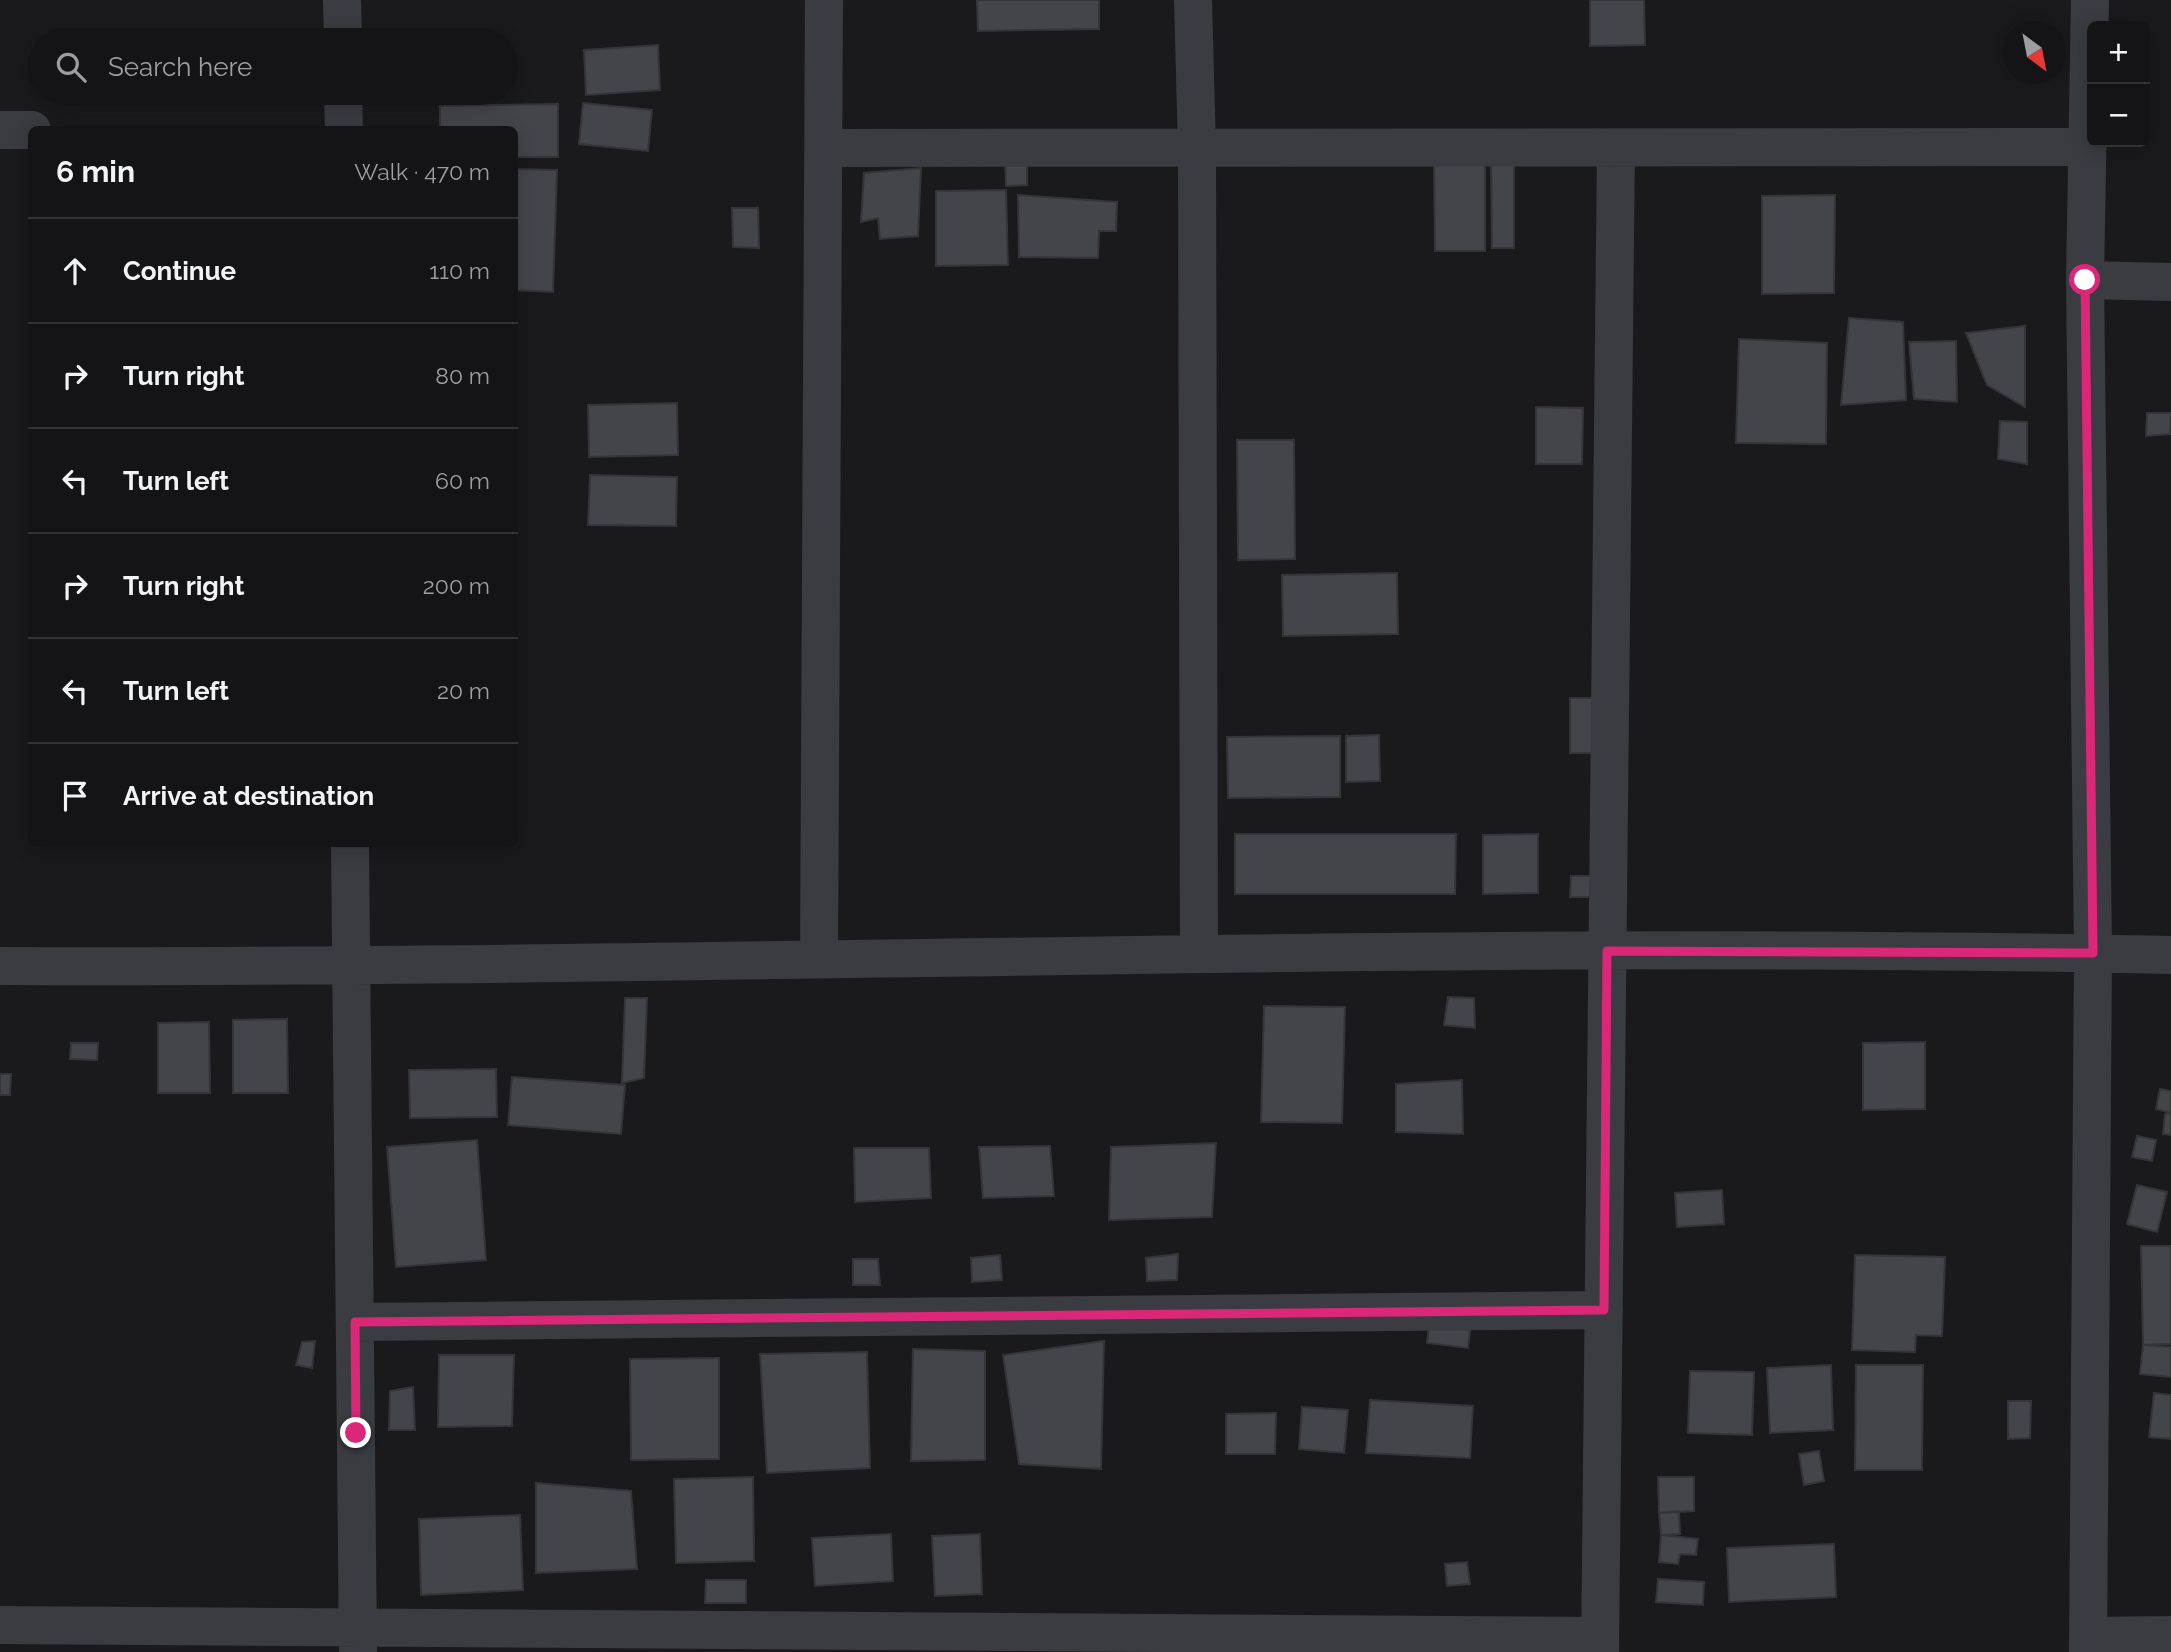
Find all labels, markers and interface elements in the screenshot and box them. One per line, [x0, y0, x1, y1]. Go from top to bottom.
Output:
north arrow [2003, 21, 2066, 84]
map controls [2087, 21, 2150, 147]
button: + [2087, 21, 2150, 84]
search box [28, 28, 518, 105]
icon: search [52, 48, 90, 86]
text: Search here [108, 52, 252, 82]
button: − [2087, 84, 2150, 147]
text: 6 min [56, 154, 135, 189]
text: Walk · 470 m [354, 158, 490, 185]
icon: ahead [56, 252, 94, 290]
text: Continue [123, 256, 236, 286]
text: 110 m [429, 257, 490, 284]
route start [2069, 264, 2100, 295]
icon: right [56, 357, 94, 395]
text: Turn right [123, 361, 244, 391]
text: 80 m [435, 362, 490, 389]
icon: left [56, 462, 94, 500]
text: Turn left [123, 466, 229, 496]
text: 60 m [435, 467, 490, 494]
icon: right [56, 567, 94, 605]
text: Turn right [123, 571, 244, 601]
text: 200 m [423, 572, 490, 599]
icon: left [56, 672, 94, 710]
text: Turn left [123, 676, 229, 706]
text: 20 m [437, 677, 490, 704]
icon: arrive [56, 777, 94, 815]
text: Arrive at destination [123, 781, 374, 811]
route end [340, 1417, 371, 1448]

